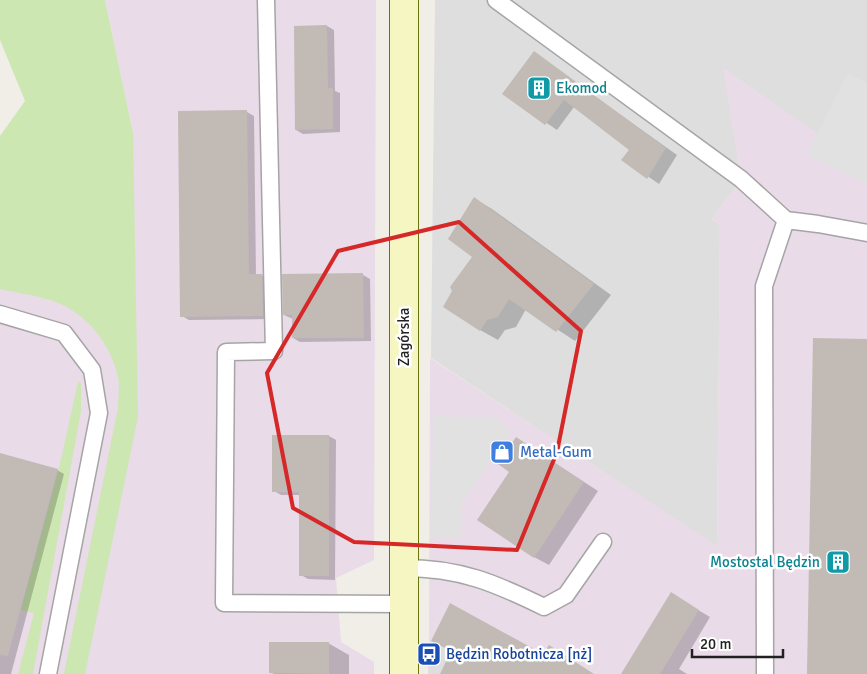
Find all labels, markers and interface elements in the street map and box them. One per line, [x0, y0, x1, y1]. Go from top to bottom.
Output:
building icon: Ekomod [526, 75, 552, 101]
place label: Ekomod [556, 79, 607, 97]
street label: Zagórska [395, 308, 413, 366]
shop icon: Metal-Gum [489, 439, 515, 465]
place label: Metal-Gum [520, 443, 592, 461]
building icon: Mostostal Będzin [825, 549, 851, 575]
place label: Mostostal Będzin [710, 553, 820, 571]
scale bar [692, 626, 783, 658]
text: 20 m [700, 635, 731, 653]
bus stop icon: Będzin Robotnicza [nż] [416, 641, 442, 667]
place label: Będzin Robotnicza [nż] [446, 645, 592, 663]

